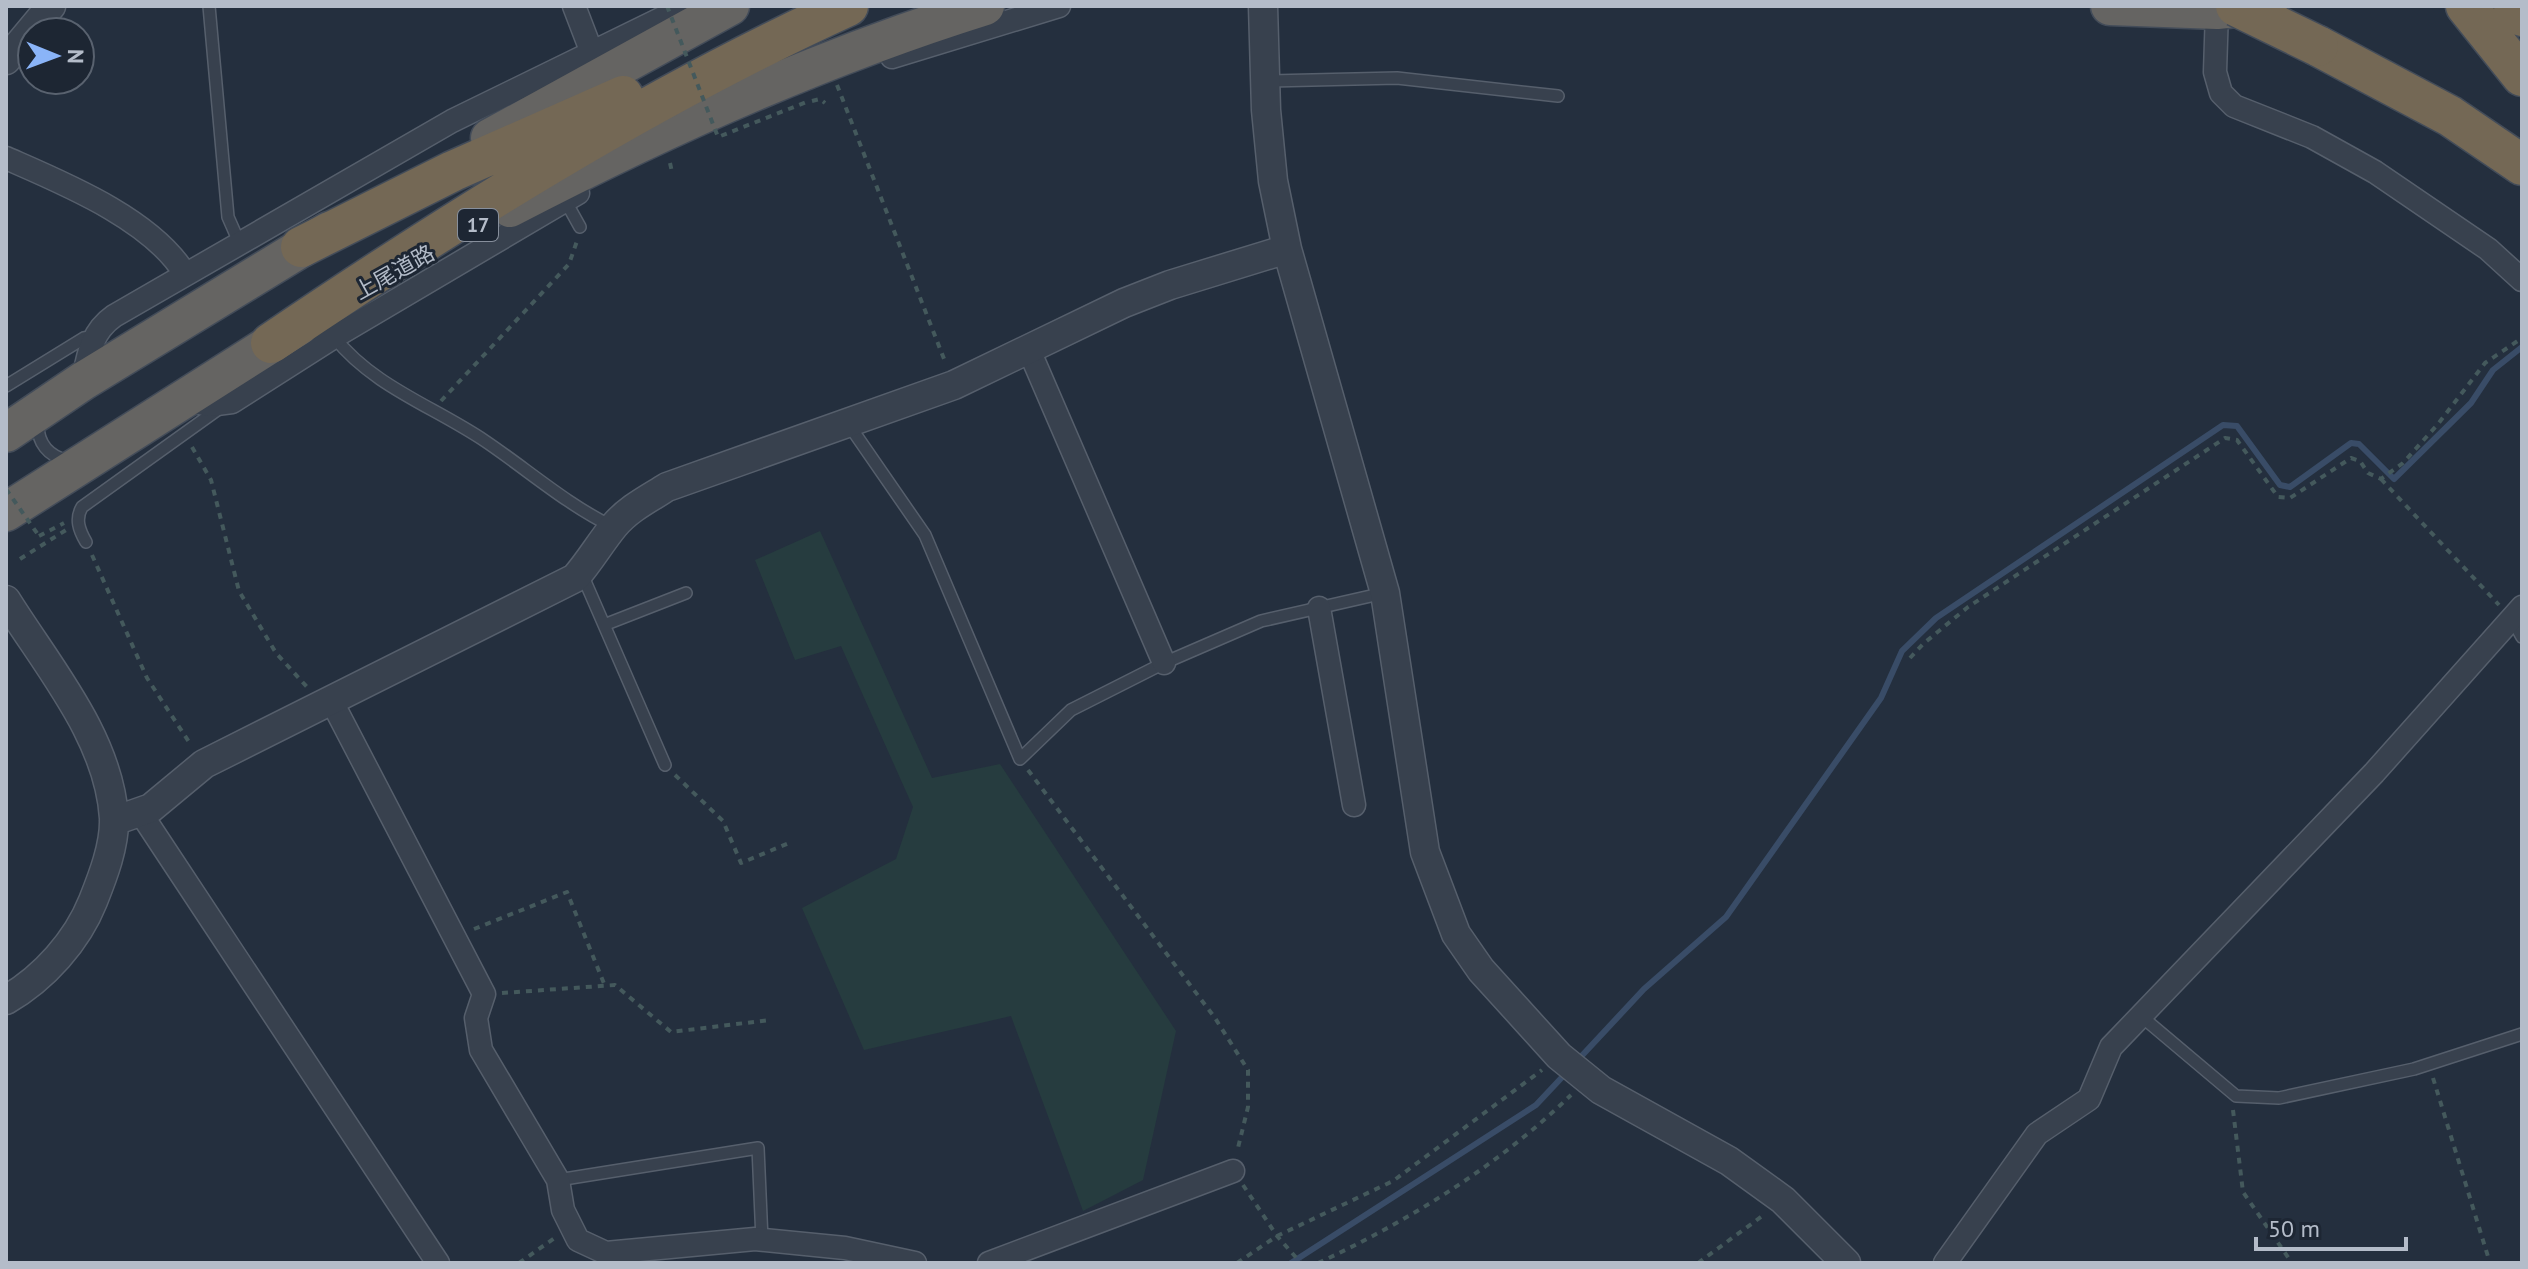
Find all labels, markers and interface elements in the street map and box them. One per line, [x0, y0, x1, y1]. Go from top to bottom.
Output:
north arrow [16, 16, 96, 96]
text: N [62, 49, 90, 64]
road number: 17 [458, 209, 498, 241]
street label: 上尾道路 [349, 238, 439, 306]
scale bar [2256, 1201, 2406, 1251]
text: 50 m [2268, 1213, 2320, 1244]

